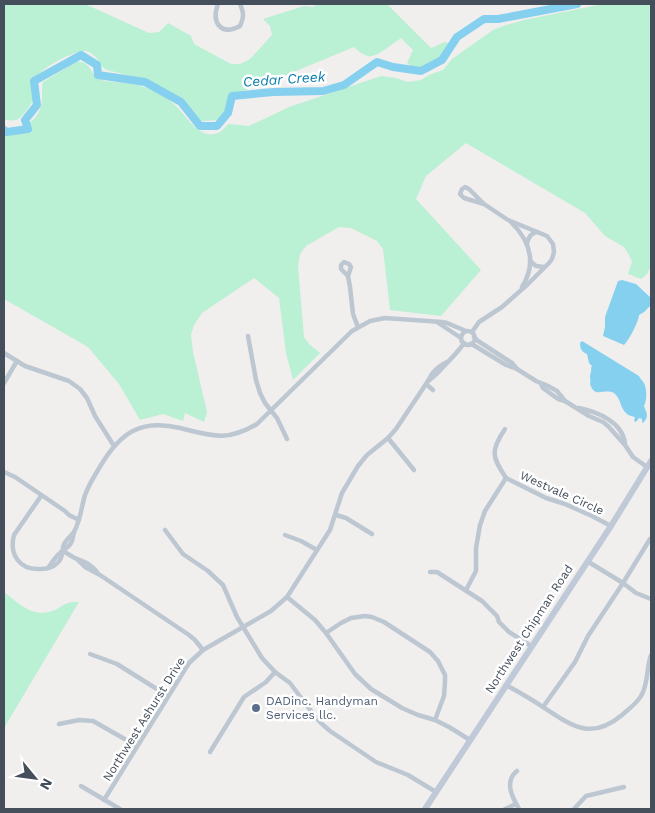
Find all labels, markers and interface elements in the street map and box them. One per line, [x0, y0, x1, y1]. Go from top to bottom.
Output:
water label: Cedar Creek [242, 68, 326, 90]
street label: Westvale Circle [518, 468, 606, 518]
street label: Northwest Chipman Road [482, 562, 576, 696]
street label: Northwest Ashurst Drive [100, 654, 188, 784]
place label: DADinc. Handyman Services llc. [266, 694, 378, 722]
marker: DADinc. Handyman Services llc. [250, 702, 262, 714]
north arrow [10, 753, 60, 803]
text: N [37, 776, 56, 793]

